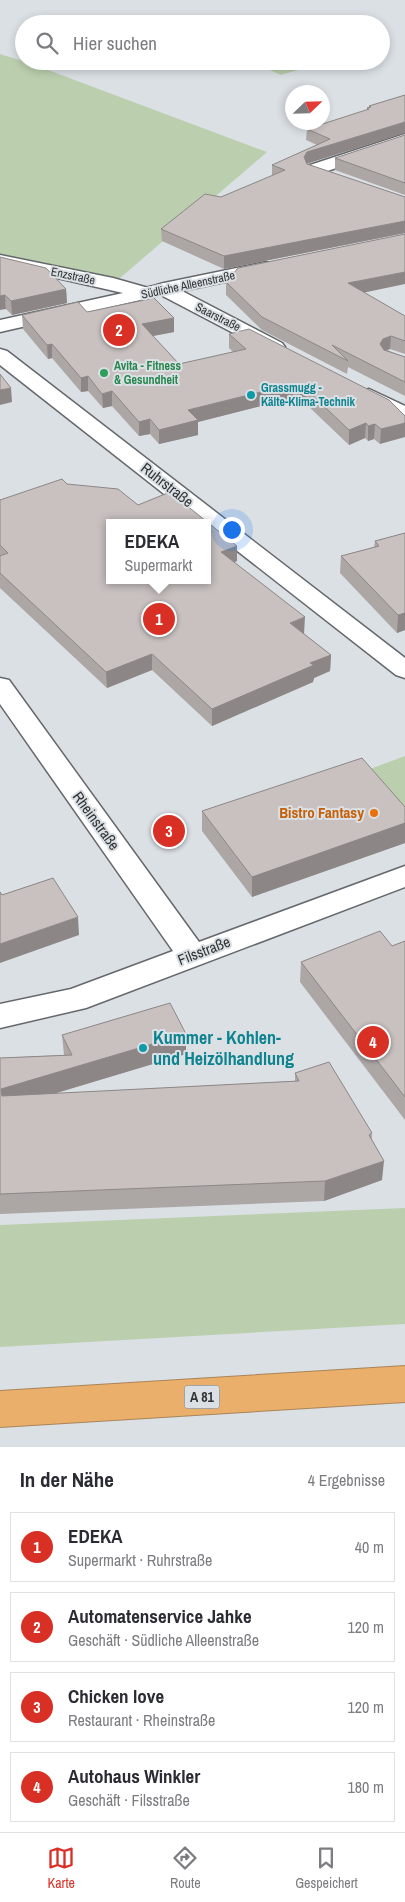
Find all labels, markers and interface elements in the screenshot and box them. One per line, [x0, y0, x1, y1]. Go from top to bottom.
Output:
search box [15, 15, 390, 70]
icon: search [33, 29, 61, 57]
text: Hier suchen [73, 30, 157, 56]
north arrow [285, 85, 330, 130]
street label: Enzstraße [49, 264, 97, 288]
street label: Südliche Alleenstraße [140, 267, 236, 303]
street label: Saarstraße [193, 299, 243, 335]
pin: 2 [103, 311, 135, 349]
place label: Avita - Fitness & Gesundheit [114, 358, 181, 388]
marker: Avita - Fitness & Gesundheit [98, 367, 110, 379]
place label: Grassmugg - Kälte-Klima-Technik [261, 380, 355, 410]
marker: Grassmugg - Kälte-Klima-Technik [245, 389, 257, 401]
street label: Ruhrstraße [137, 457, 198, 512]
your location [219, 517, 245, 543]
popup [106, 519, 211, 584]
text: EDEKA [125, 528, 179, 554]
text: Supermarkt [125, 554, 192, 576]
pin: 1 [143, 600, 175, 638]
street label: Rheinstraße [68, 787, 125, 854]
place label: Bistro Fantasy [279, 802, 364, 823]
marker: Bistro Fantasy [368, 807, 380, 819]
pin: 3 [153, 812, 185, 850]
street label: Filsstraße [175, 931, 233, 970]
pin: 4 [357, 1023, 389, 1061]
place label: Kummer - Kohlen- und Heizölhandlung [153, 1025, 294, 1071]
marker: Kummer - Kohlen- und Heizölhandlung [137, 1042, 149, 1054]
road number: A 81 [184, 1385, 220, 1408]
text: In der Nähe [20, 1465, 114, 1494]
text: 4 Ergebnisse [308, 1469, 385, 1491]
text: EDEKA [68, 1523, 123, 1549]
text: 1 [33, 1536, 41, 1558]
text: 40 m [355, 1536, 384, 1558]
text: Supermarkt · Ruhrstraße [68, 1549, 212, 1571]
text: Automatenservice Jahke [68, 1603, 252, 1629]
text: 2 [33, 1616, 41, 1638]
text: 120 m [348, 1616, 384, 1638]
text: Geschäft · Südliche Alleenstraße [68, 1629, 259, 1651]
text: Chicken love [68, 1683, 164, 1709]
text: 3 [33, 1696, 41, 1718]
text: 120 m [348, 1696, 384, 1718]
text: Restaurant · Rheinstraße [68, 1709, 215, 1731]
text: Autohaus Winkler [68, 1763, 200, 1789]
text: 4 [33, 1776, 41, 1798]
text: 180 m [348, 1776, 384, 1798]
text: Geschäft · Filsstraße [68, 1789, 190, 1811]
tab: Karte [47, 1844, 75, 1892]
tab: Route [170, 1844, 201, 1892]
tab: Gespeichert [295, 1844, 358, 1892]

